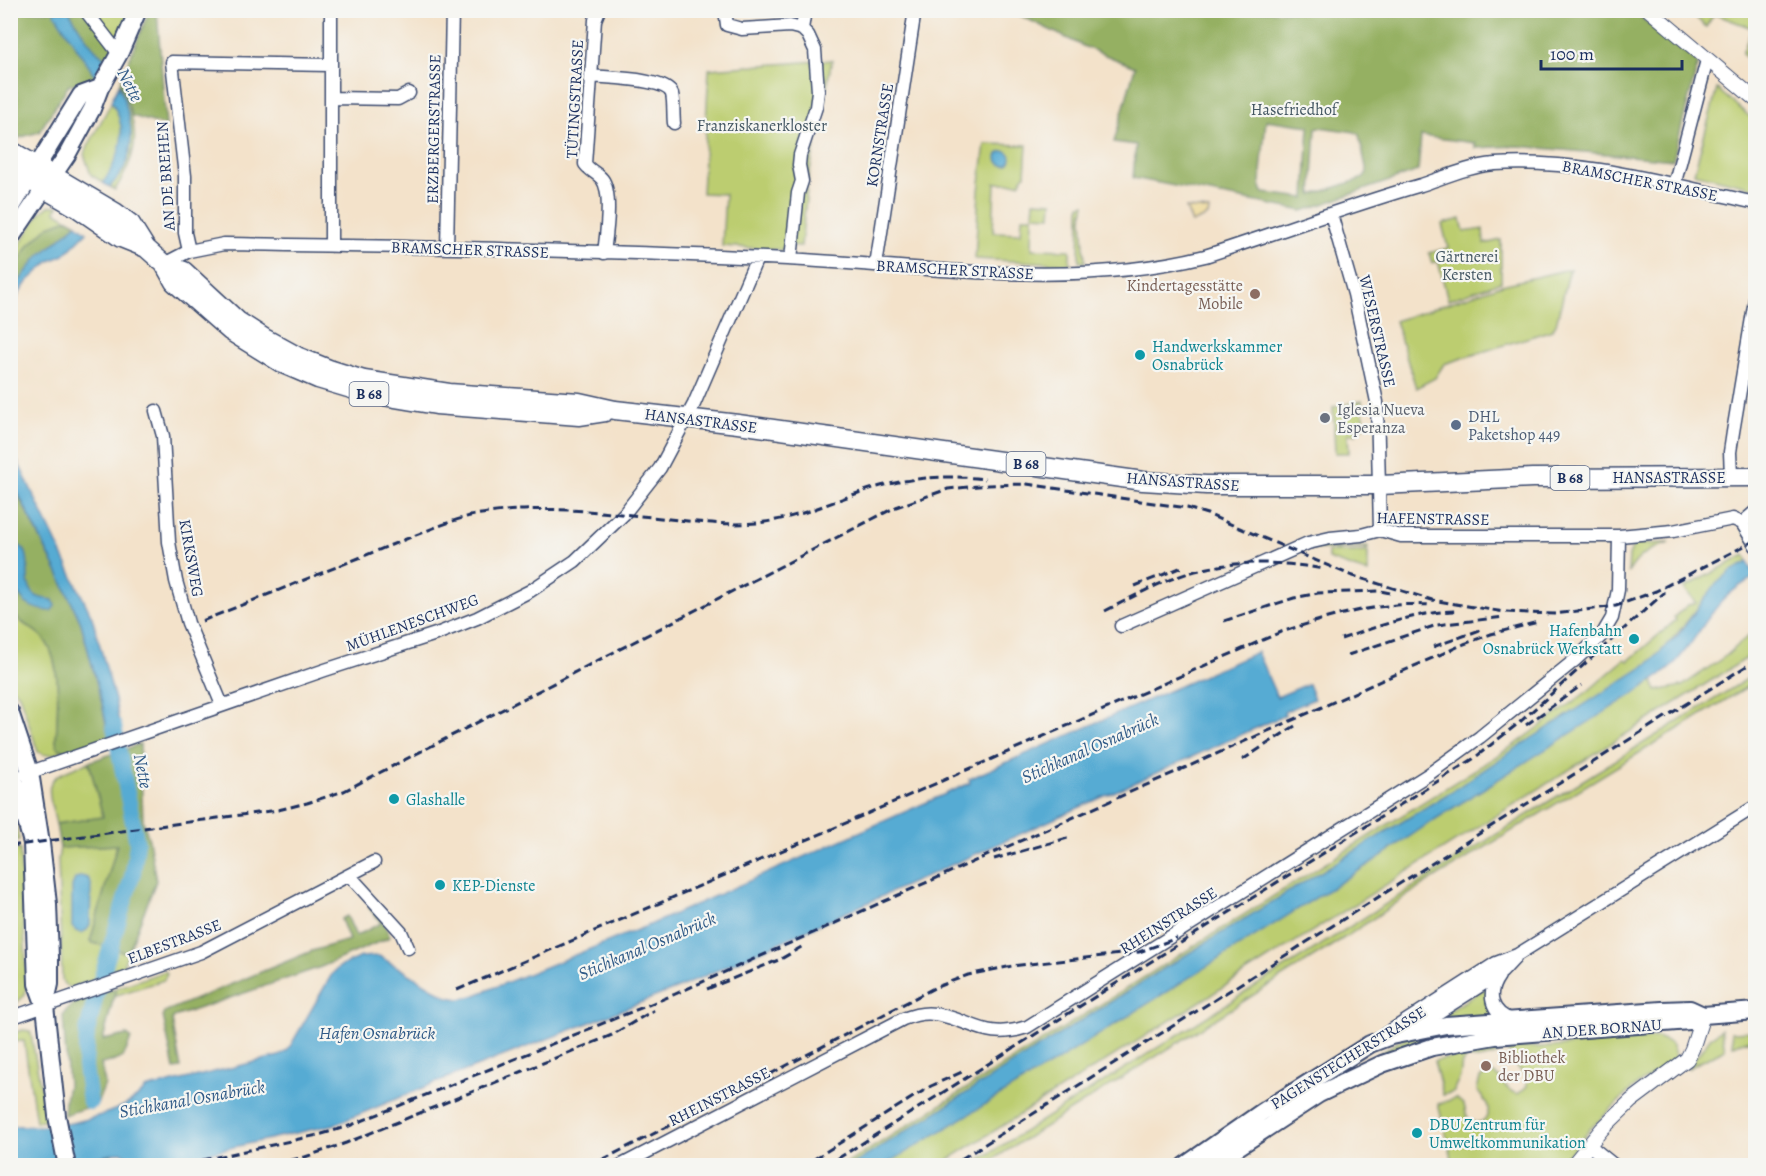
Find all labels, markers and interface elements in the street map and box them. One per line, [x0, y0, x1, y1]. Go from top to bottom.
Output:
scale bar [1541, 33, 1682, 71]
street label: TÜTINGSTRASSE [561, 39, 589, 159]
text: 100 m [1550, 42, 1594, 66]
street label: ERZBERGERSTRASSE [422, 54, 446, 204]
water label: Nette [111, 64, 149, 107]
street label: KORNSTRASSE [861, 82, 899, 189]
park label: Hasefriedhof [1251, 99, 1340, 121]
park label: Franziskanerkloster [697, 115, 827, 137]
street label: AN DE BREHEN [151, 120, 181, 232]
street label: BRAMSCHER STRASSE [1560, 155, 1719, 207]
street label: BRAMSCHER STRASSE [391, 236, 549, 264]
park label: Gärtnerei Kersten [1436, 246, 1498, 286]
street label: BRAMSCHER STRASSE [876, 255, 1034, 285]
street label: WESERSTRASSE [1353, 272, 1401, 390]
place label: Kindertagesstätte Mobile [1127, 275, 1243, 315]
marker: Kindertagesstätte Mobile [1248, 287, 1262, 301]
place label: Handwerkskammer Osnabrück [1152, 336, 1282, 376]
marker: Handwerkskammer Osnabrück [1133, 348, 1147, 362]
road number: B 68 [350, 382, 388, 406]
place label: Iglesia Nueva Esperanza [1337, 399, 1425, 439]
street label: HANSASTRASSE [643, 403, 758, 439]
place label: DHL Paketshop 449 [1468, 406, 1560, 446]
marker: Iglesia Nueva Esperanza [1318, 411, 1332, 425]
marker: DHL Paketshop 449 [1449, 418, 1463, 432]
road number: B 68 [1006, 452, 1046, 476]
road number: B 68 [1550, 466, 1590, 490]
street label: HANSASTRASSE [1126, 467, 1240, 497]
street label: HANSASTRASSE [1612, 467, 1726, 489]
street label: HAFENSTRASSE [1376, 507, 1490, 531]
street label: KIRKSWEG [173, 517, 209, 599]
street label: MÜHLENESCHWEG [343, 589, 482, 657]
place label: Hafenbahn Osnabrück Werkstatt [1483, 620, 1622, 660]
marker: Hafenbahn Osnabrück Werkstatt [1627, 632, 1641, 646]
water label: Stichkanal Osnabrück [1018, 707, 1162, 789]
water label: Nette [128, 752, 158, 791]
place label: Glashalle [406, 789, 465, 811]
marker: Glashalle [387, 792, 401, 806]
place label: KEP-Dienste [452, 875, 535, 897]
marker: KEP-Dienste [433, 878, 447, 892]
street label: RHEINSTRASSE [1115, 882, 1222, 960]
water label: Stichkanal Osnabrück [574, 906, 720, 986]
street label: ELBESTRASSE [124, 914, 225, 970]
street label: PAGENSTECHERSTRASSE [1267, 1001, 1431, 1115]
street label: AN DER BORNAU [1541, 1014, 1663, 1044]
water label: Hafen Osnabrück [319, 1021, 435, 1045]
place label: Bibliothek der DBU [1498, 1047, 1565, 1087]
marker: Bibliothek der DBU [1479, 1059, 1493, 1073]
street label: RHEINSTRASSE [665, 1062, 774, 1132]
water label: Stichkanal Osnabrück [117, 1074, 267, 1124]
place label: DBU Zentrum für Umweltkommunikation [1429, 1114, 1586, 1154]
marker: DBU Zentrum für Umweltkommunikation [1410, 1126, 1424, 1140]

